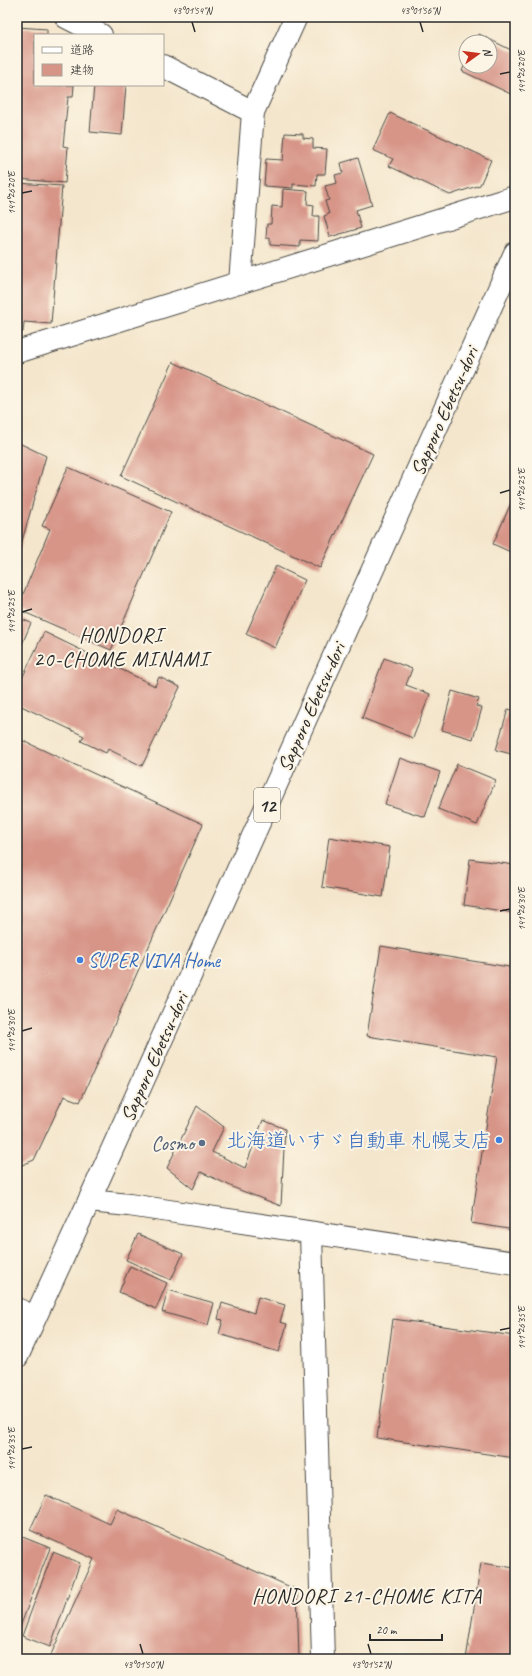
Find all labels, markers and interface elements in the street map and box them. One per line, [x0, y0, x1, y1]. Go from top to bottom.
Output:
text: 43°01'54"N [172, 4, 214, 17]
text: 43°01'56"N [400, 4, 442, 17]
legend [34, 34, 164, 86]
north arrow [458, 34, 498, 74]
text: 道路 [70, 42, 94, 58]
text: N [480, 47, 496, 59]
text: 141°26'20"E [515, 49, 528, 94]
text: 建物 [70, 62, 94, 78]
text: 141°26'20"E [5, 170, 18, 215]
street label: Sapporo Ebetsu-dori [405, 341, 485, 480]
text: 141°26'25"E [515, 467, 528, 512]
text: 141°26'25"E [5, 589, 18, 634]
district label: HONDORI 20-CHOME MINAMI [34, 622, 212, 672]
street label: Sapporo Ebetsu-dori [272, 637, 352, 776]
road number: 12 [254, 788, 280, 822]
text: 141°26'30"E [515, 886, 528, 931]
place label: SUPER VIVA Home [88, 948, 222, 973]
marker: SUPER VIVA Home [75, 955, 85, 965]
street label: Sapporo Ebetsu-dori [115, 987, 195, 1126]
text: 141°26'30"E [5, 1008, 18, 1053]
place label: 北海道いすゞ自動車 札幌支店 [226, 1128, 491, 1153]
place label: Cosmo [151, 1131, 196, 1156]
marker: 北海道いすゞ自動車 札幌支店 [494, 1135, 504, 1145]
marker: Cosmo [197, 1138, 207, 1148]
text: 141°26'35"E [515, 1305, 528, 1350]
text: 141°26'35"E [5, 1426, 18, 1471]
district label: HONDORI 21-CHOME KITA [252, 1583, 482, 1609]
scale bar [370, 1616, 442, 1642]
text: 20 m [376, 1622, 398, 1638]
text: 43°01'50"N [123, 1658, 165, 1671]
text: 43°01'52"N [351, 1658, 393, 1671]

